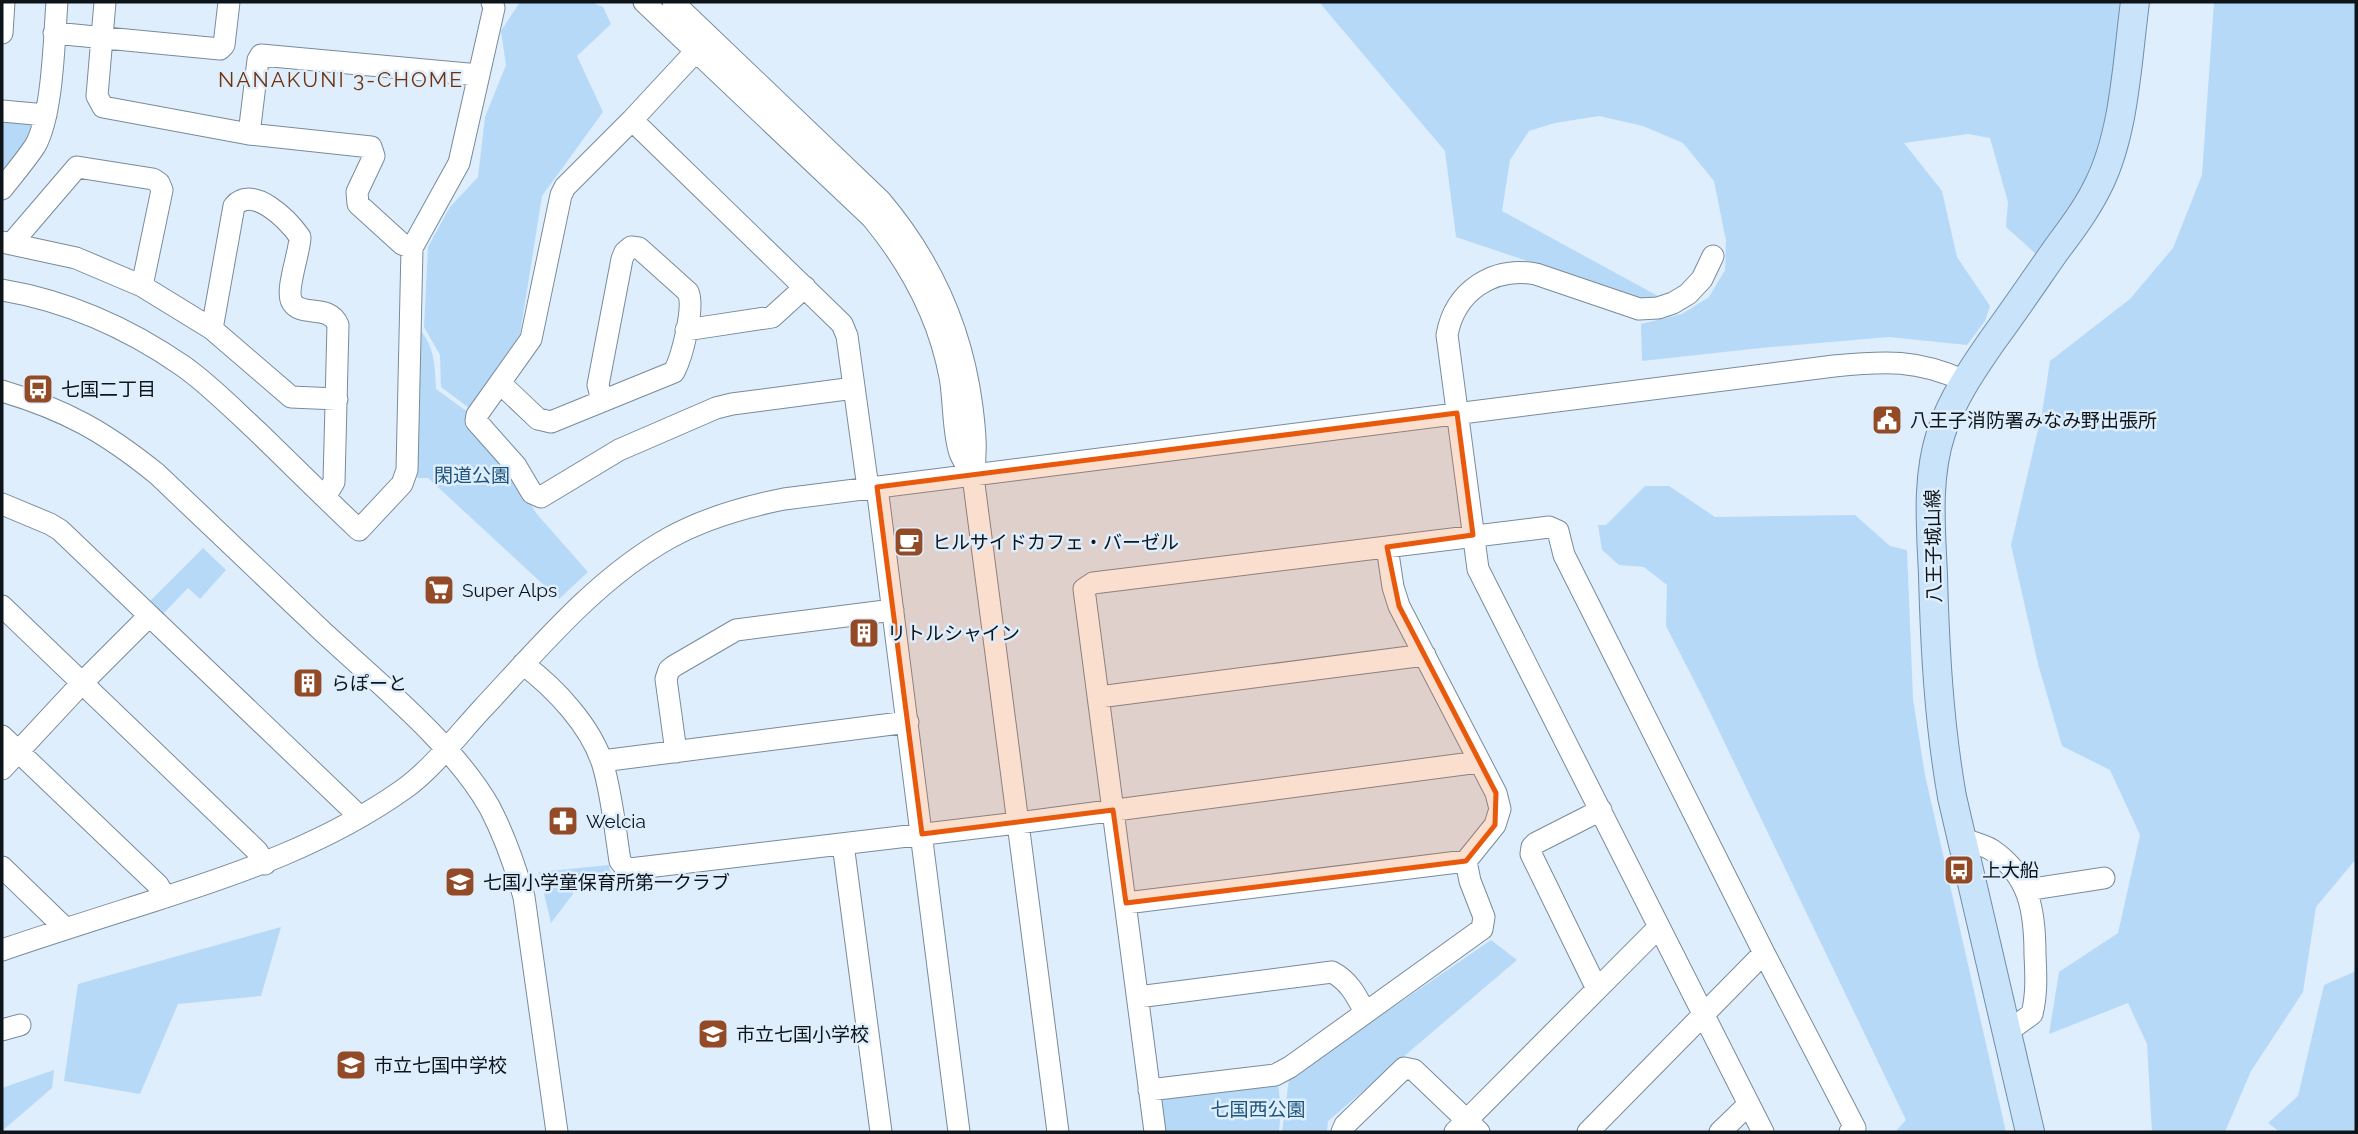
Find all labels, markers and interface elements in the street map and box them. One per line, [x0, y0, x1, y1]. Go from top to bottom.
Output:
district label: NANAKUNI 3-CHOME [218, 67, 464, 92]
bus stop icon: 七国二丁目 [21, 372, 55, 406]
place label: 七国二丁目 [61, 378, 156, 400]
public building icon: 八王子消防署みなみ野出張所 [1870, 403, 1904, 437]
place label: 八王子消防署みなみ野出張所 [1910, 409, 2157, 431]
park label: 閑道公園 [434, 464, 510, 486]
street label: 八王子城山線 [1921, 489, 1945, 603]
cafe icon: ヒルサイドカフェ・バーゼル [892, 525, 926, 559]
place label: ヒルサイドカフェ・バーゼル [932, 531, 1179, 553]
supermarket icon: Super Alps [422, 573, 456, 607]
place label: Super Alps [462, 579, 557, 601]
building icon: リトルシャイン [847, 616, 881, 650]
place label: リトルシャイン [887, 622, 1020, 644]
building icon: らぽーと [291, 666, 325, 700]
place label: らぽーと [331, 672, 407, 694]
pharmacy icon: Welcia [546, 804, 580, 838]
place label: Welcia [586, 810, 646, 832]
bus stop icon: 上大船 [1942, 853, 1976, 887]
place label: 上大船 [1982, 859, 2039, 881]
school or university icon: 七国小学童保育所第一クラブ [443, 865, 477, 899]
place label: 七国小学童保育所第一クラブ [483, 871, 730, 893]
school or university icon: 市立七国小学校 [696, 1017, 730, 1051]
place label: 市立七国小学校 [736, 1023, 869, 1045]
school or university icon: 市立七国中学校 [334, 1048, 368, 1082]
place label: 市立七国中学校 [374, 1054, 507, 1076]
park label: 七国西公園 [1210, 1098, 1306, 1120]

